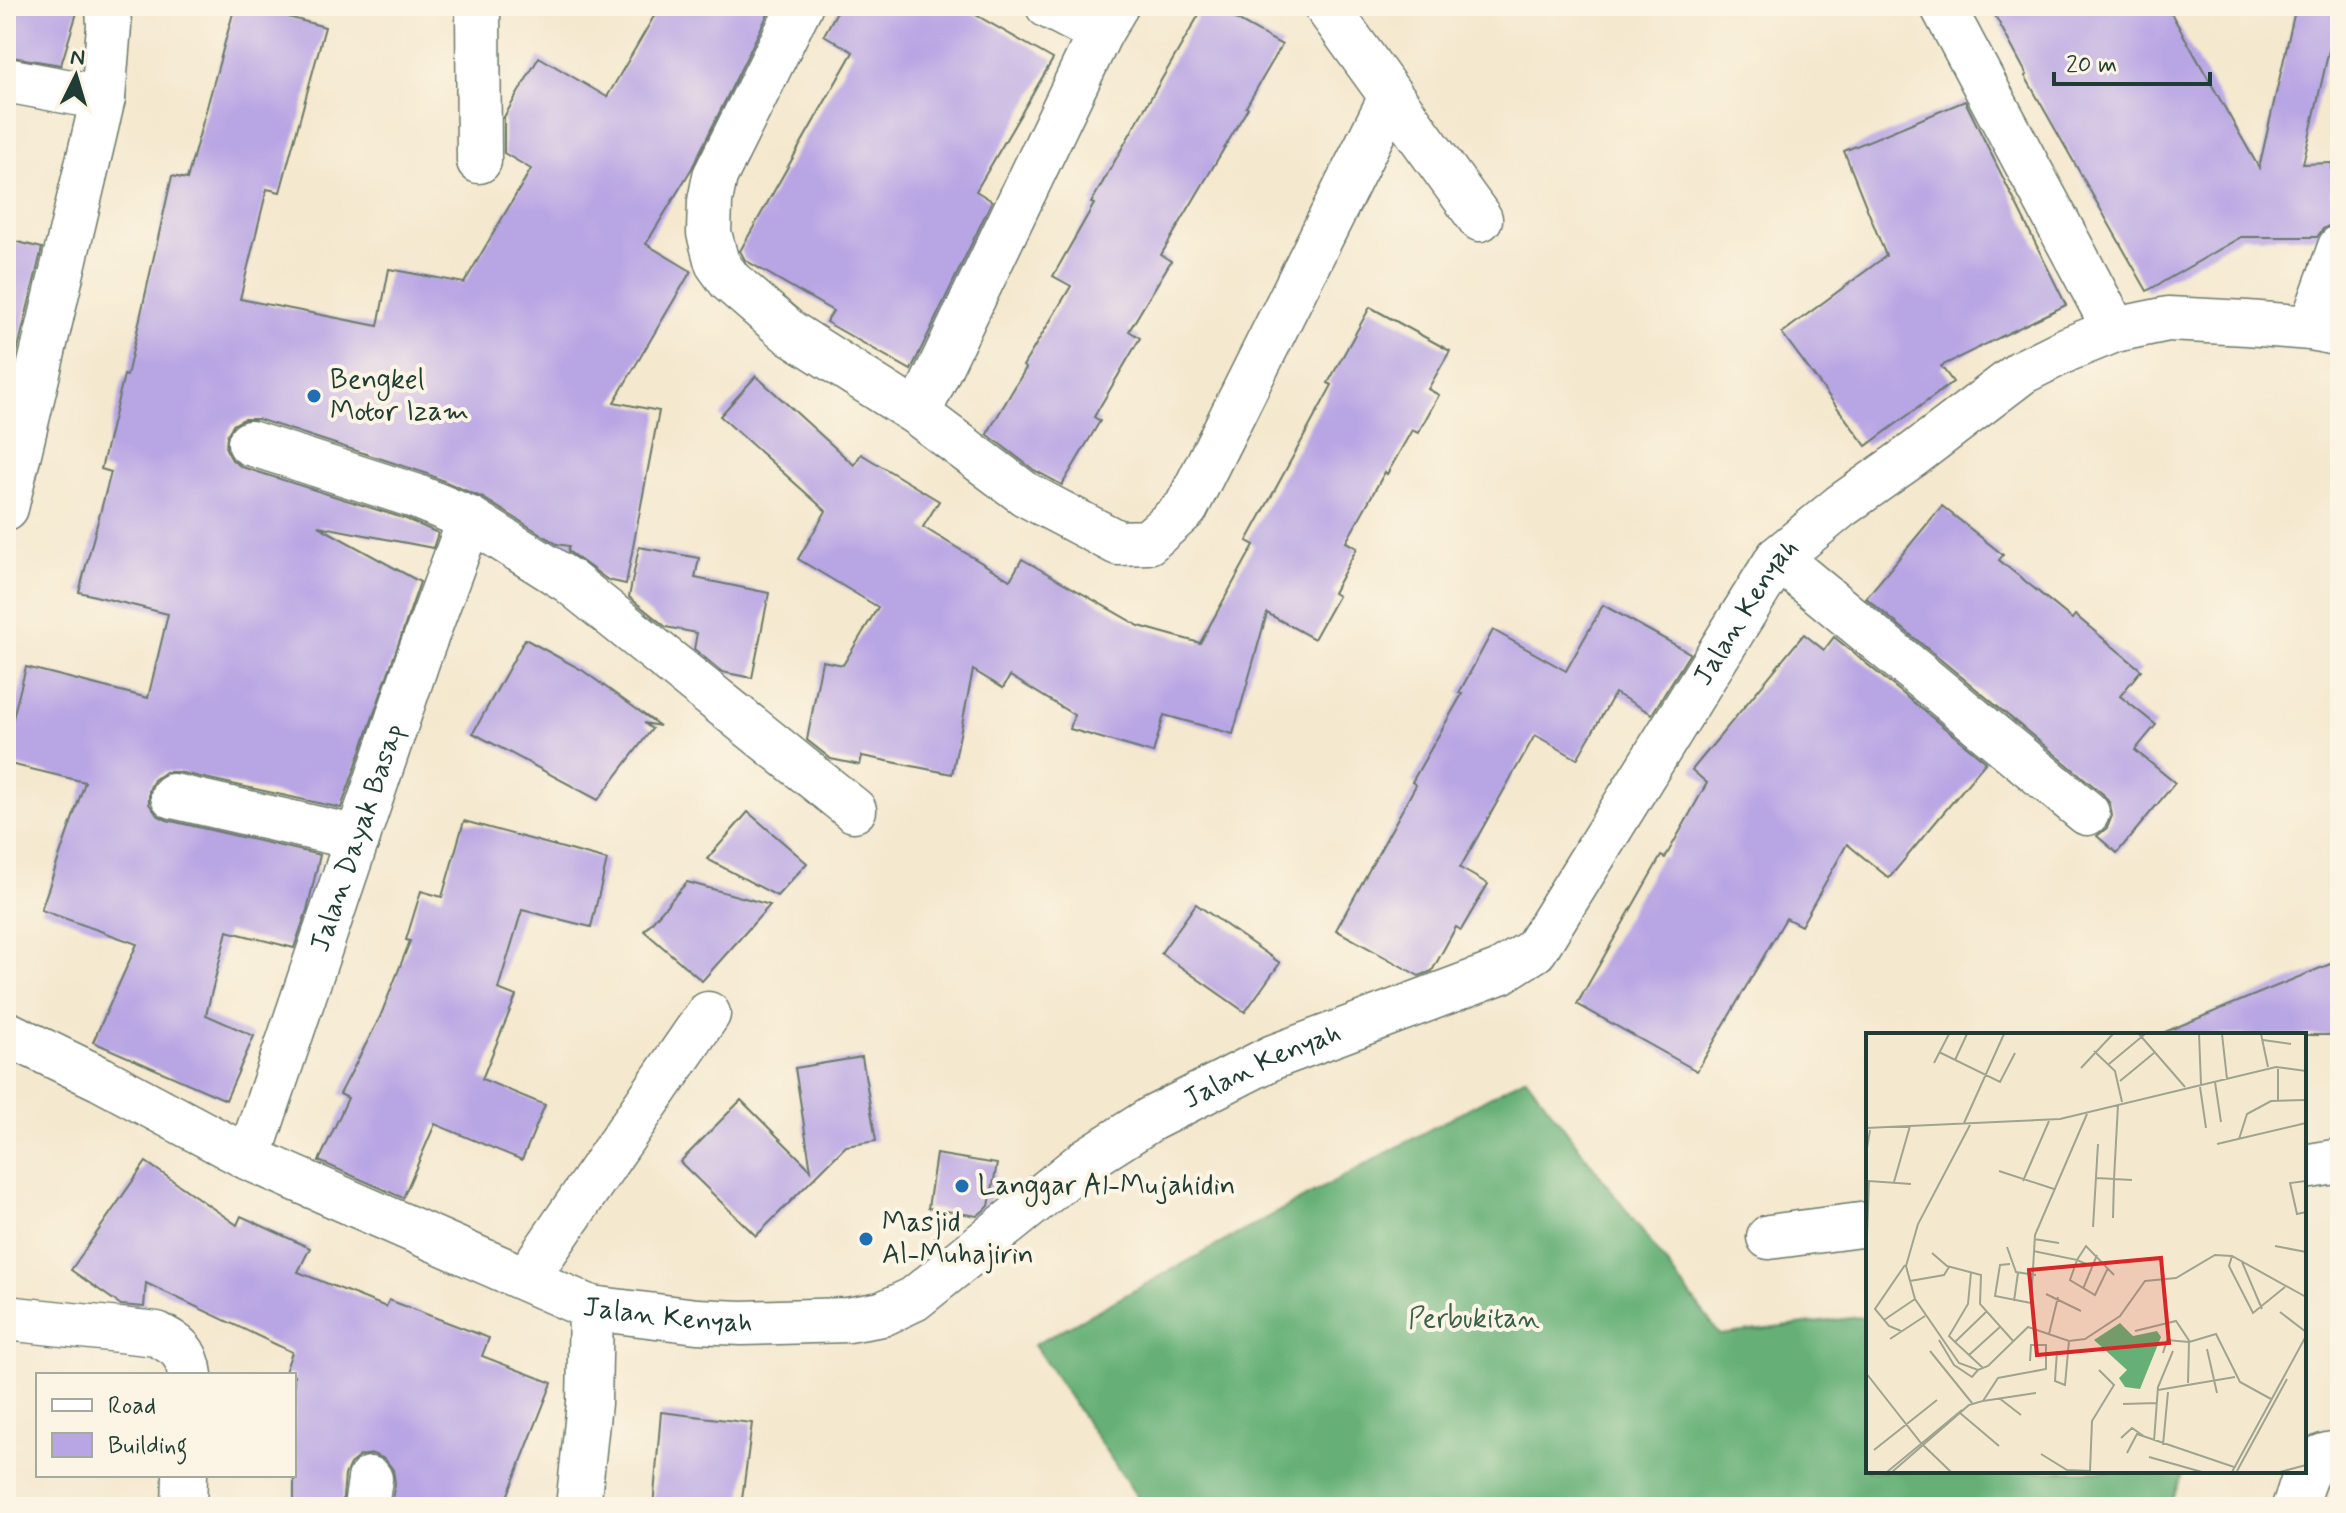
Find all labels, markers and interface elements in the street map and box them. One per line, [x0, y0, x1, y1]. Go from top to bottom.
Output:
north arrow [36, 36, 116, 116]
scale bar [2054, 36, 2210, 86]
text: N [69, 43, 86, 73]
text: 20 m [2066, 50, 2117, 81]
place label: Bengkel Motor Izam [330, 362, 469, 431]
marker: Bengkel Motor Izam [305, 387, 323, 405]
street label: Jalan Kenyah [1685, 529, 1807, 693]
street label: Jalan Dayak Basap [302, 719, 413, 957]
street label: Jalan Kenyah [1177, 1015, 1347, 1118]
inset map [1866, 1033, 2306, 1473]
place label: Langgar Al-Mujahidin [978, 1168, 1236, 1207]
marker: Langgar Al-Mujahidin [953, 1177, 971, 1195]
place label: Masjid Al-Muhajirin [882, 1205, 1034, 1274]
marker: Masjid Al-Muhajirin [857, 1230, 875, 1248]
street label: Jalan Kenyah [581, 1289, 753, 1342]
park label: Perbukitan [1408, 1301, 1540, 1338]
legend [36, 1373, 296, 1477]
text: Road [108, 1391, 156, 1422]
text: Building [108, 1431, 188, 1465]

